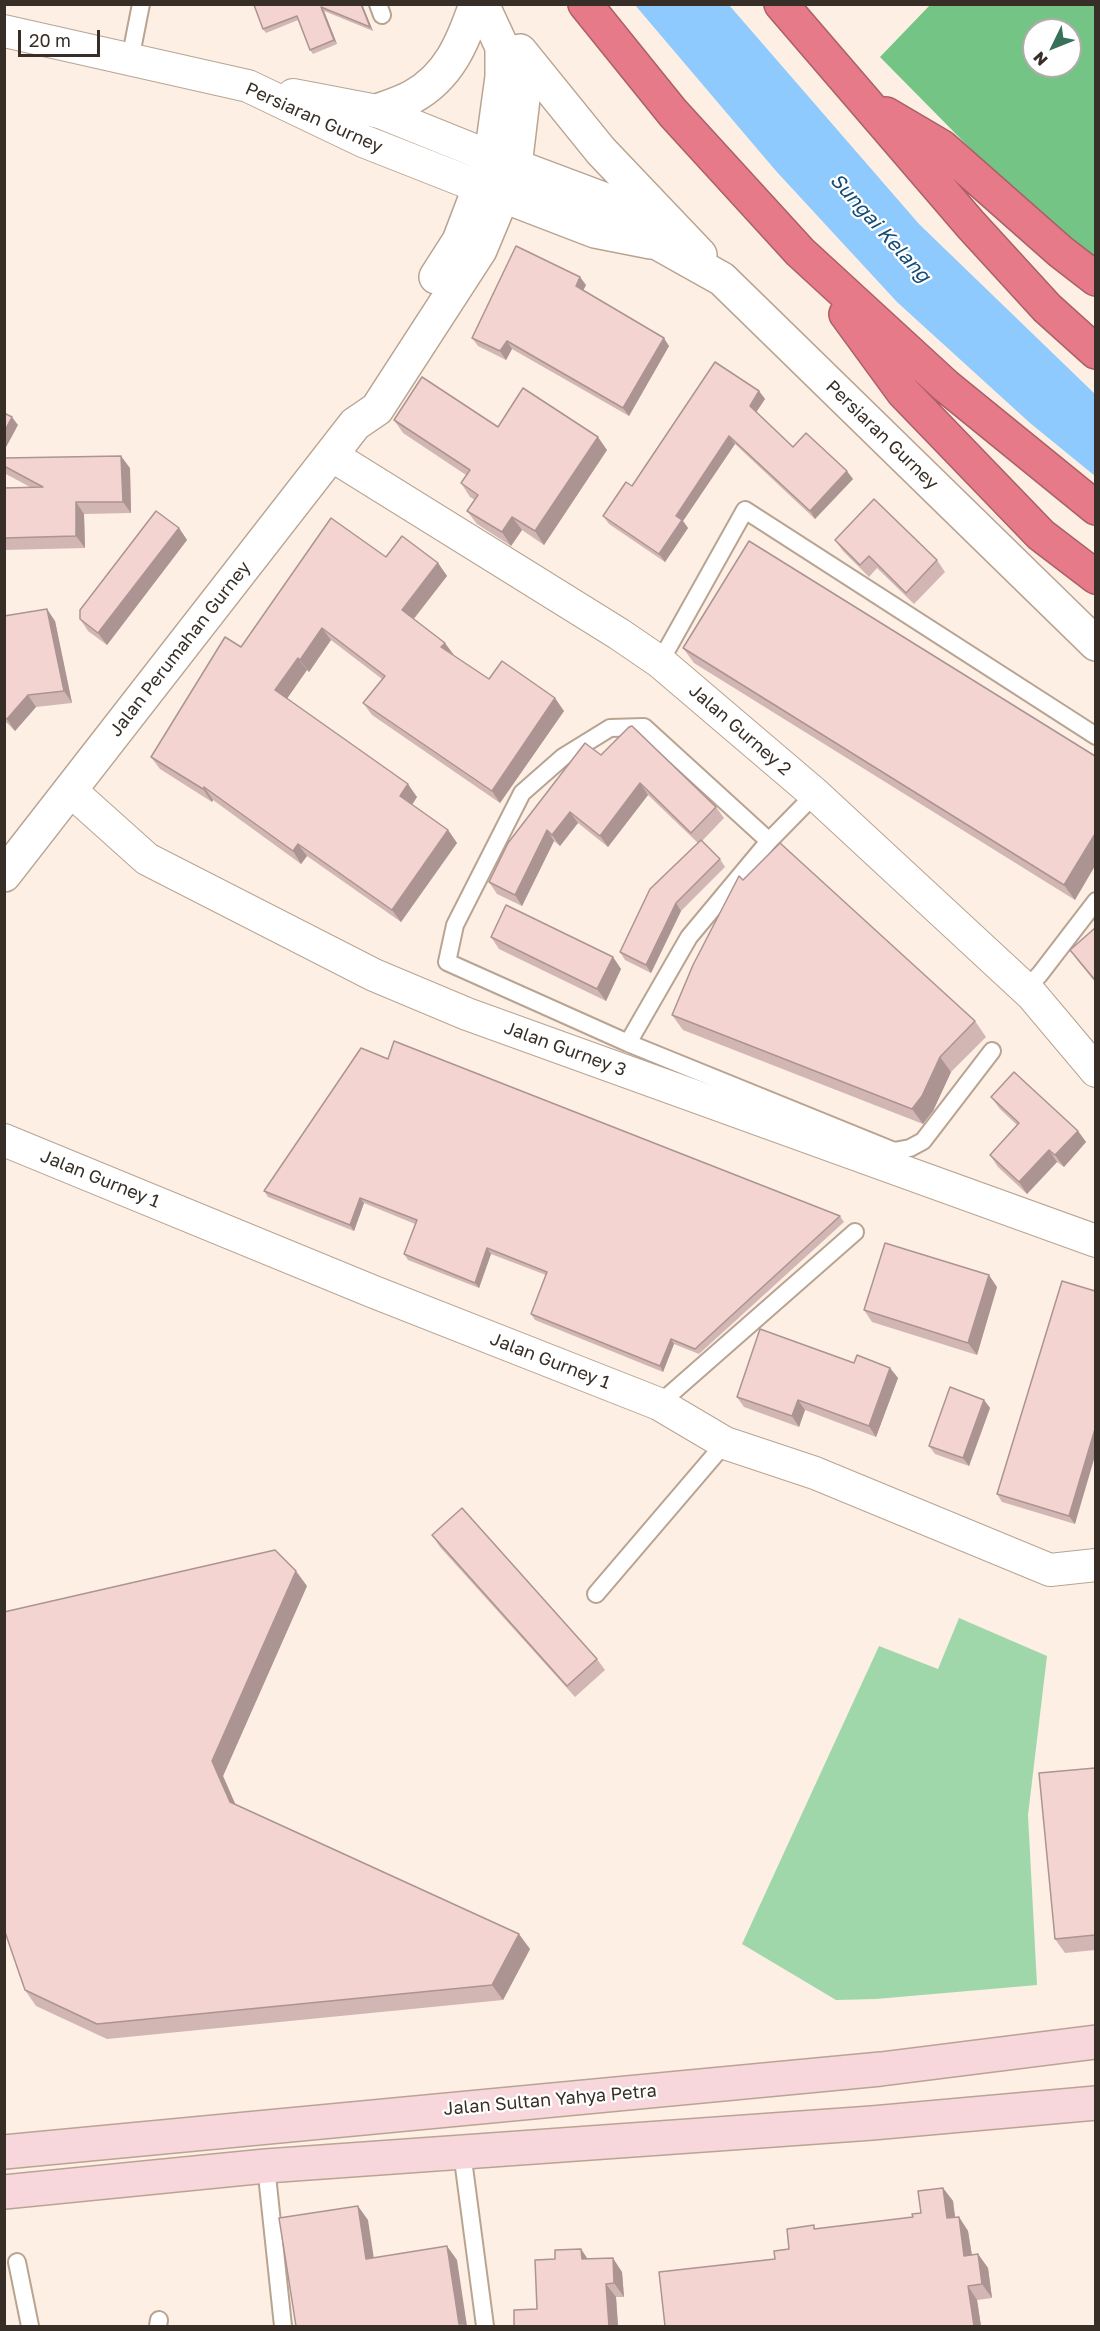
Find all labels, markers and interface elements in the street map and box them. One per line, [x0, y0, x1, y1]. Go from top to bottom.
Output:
scale bar [21, 18, 104, 56]
north arrow [1022, 18, 1082, 78]
text: 20 m [29, 29, 71, 51]
text: N [1029, 48, 1052, 70]
street label: Persiaran Gurney [242, 78, 386, 158]
water label: Sungai Kelang [825, 169, 935, 287]
street label: Persiaran Gurney [821, 376, 943, 494]
street label: Jalan Perumahan Gurney [105, 557, 255, 741]
street label: Jalan Gurney 2 [684, 680, 796, 780]
street label: Jalan Gurney 3 [501, 1017, 629, 1081]
street label: Jalan Gurney 1 [37, 1145, 163, 1213]
street label: Jalan Gurney 1 [487, 1328, 613, 1394]
street label: Jalan Sultan Yahya Petra [443, 2080, 657, 2120]

